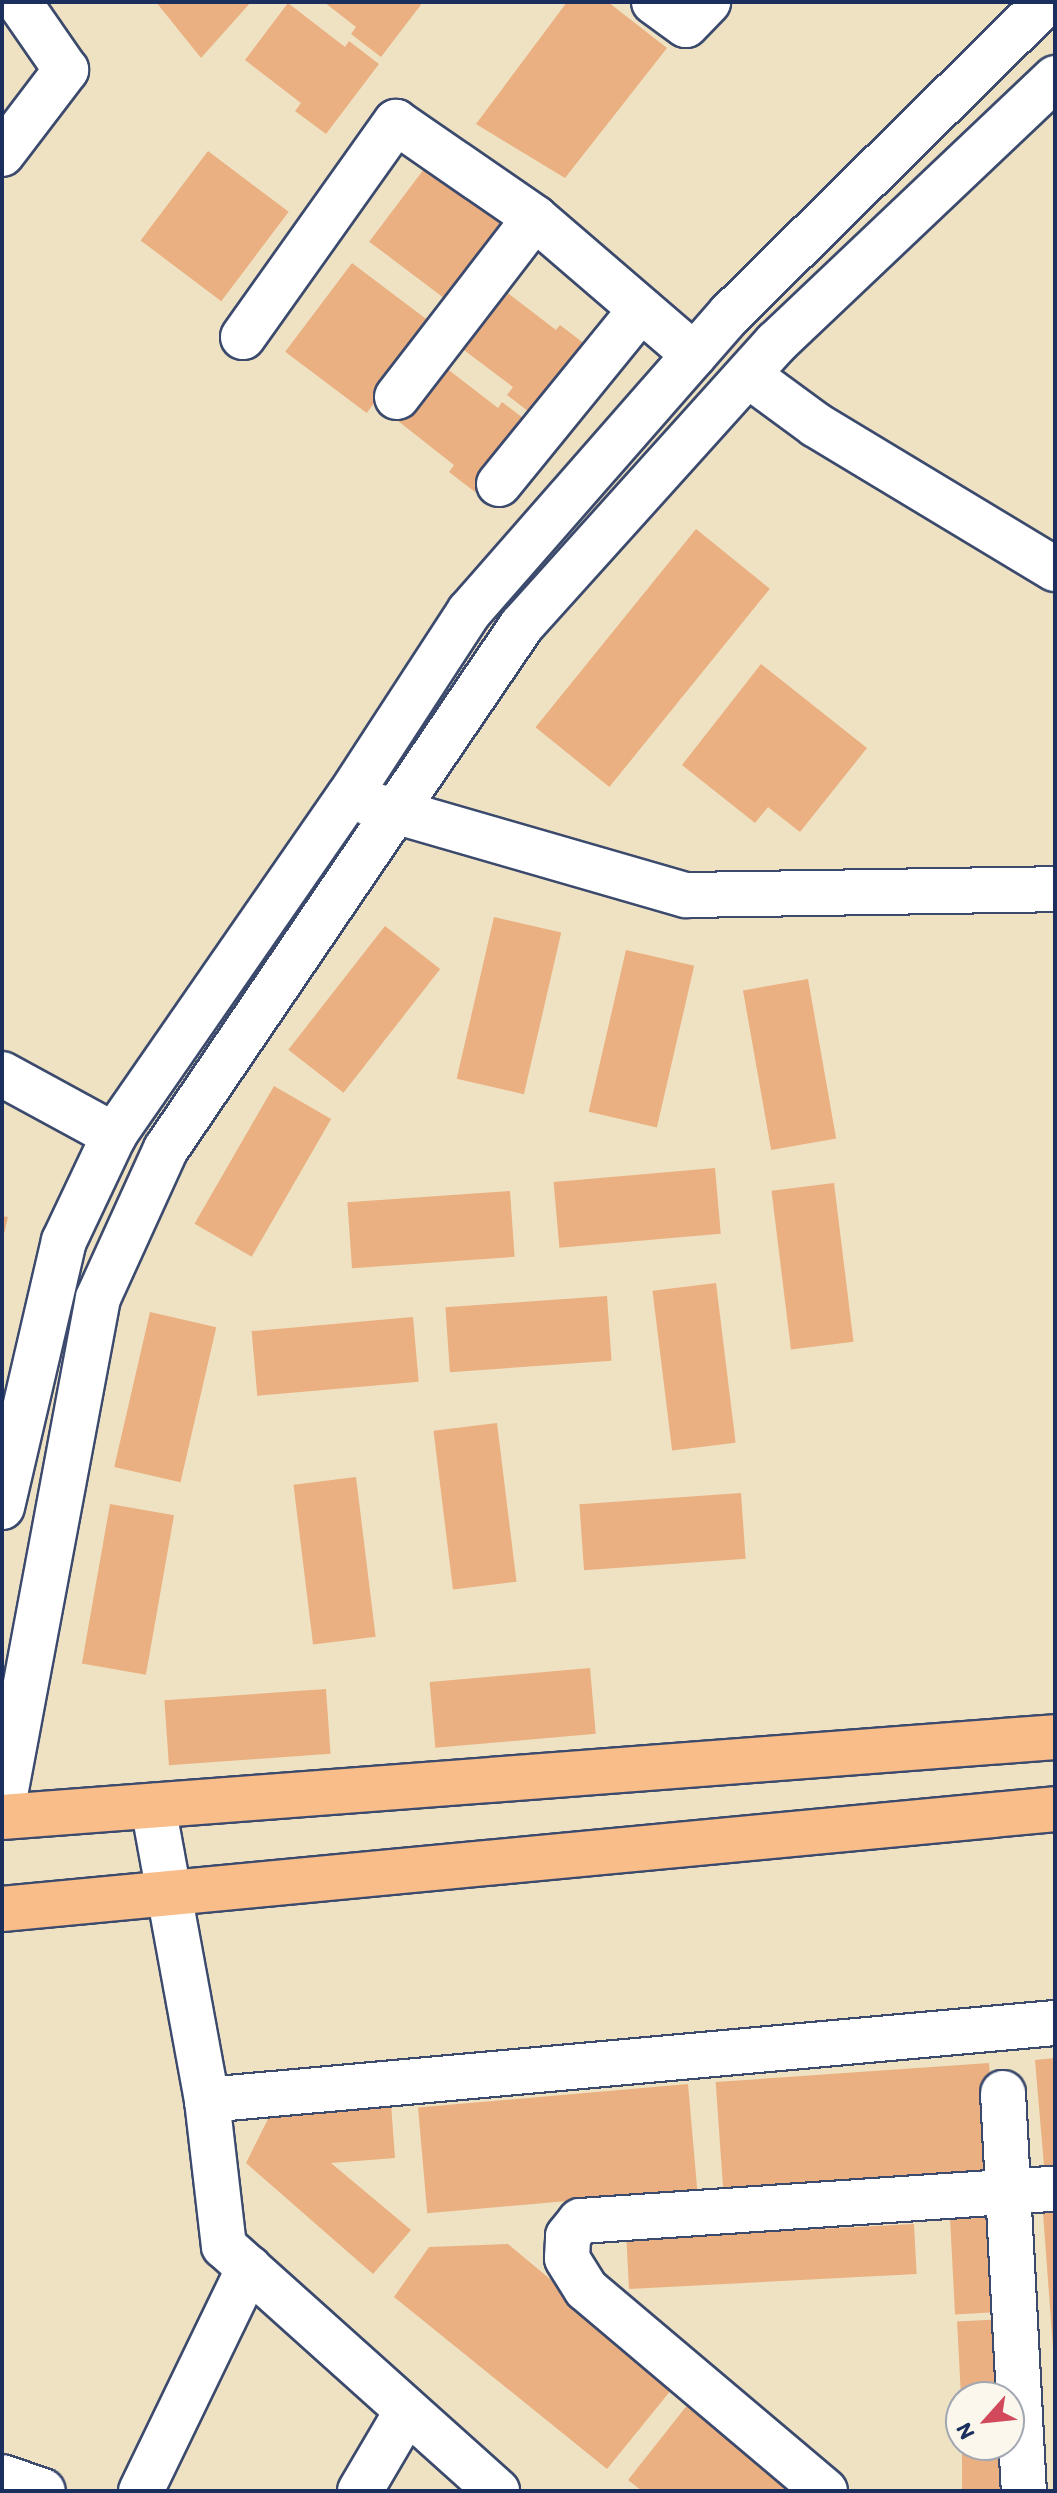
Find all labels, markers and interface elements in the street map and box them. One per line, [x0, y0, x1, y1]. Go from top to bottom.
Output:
north arrow [945, 2381, 1025, 2461]
text: N [950, 2418, 980, 2444]

